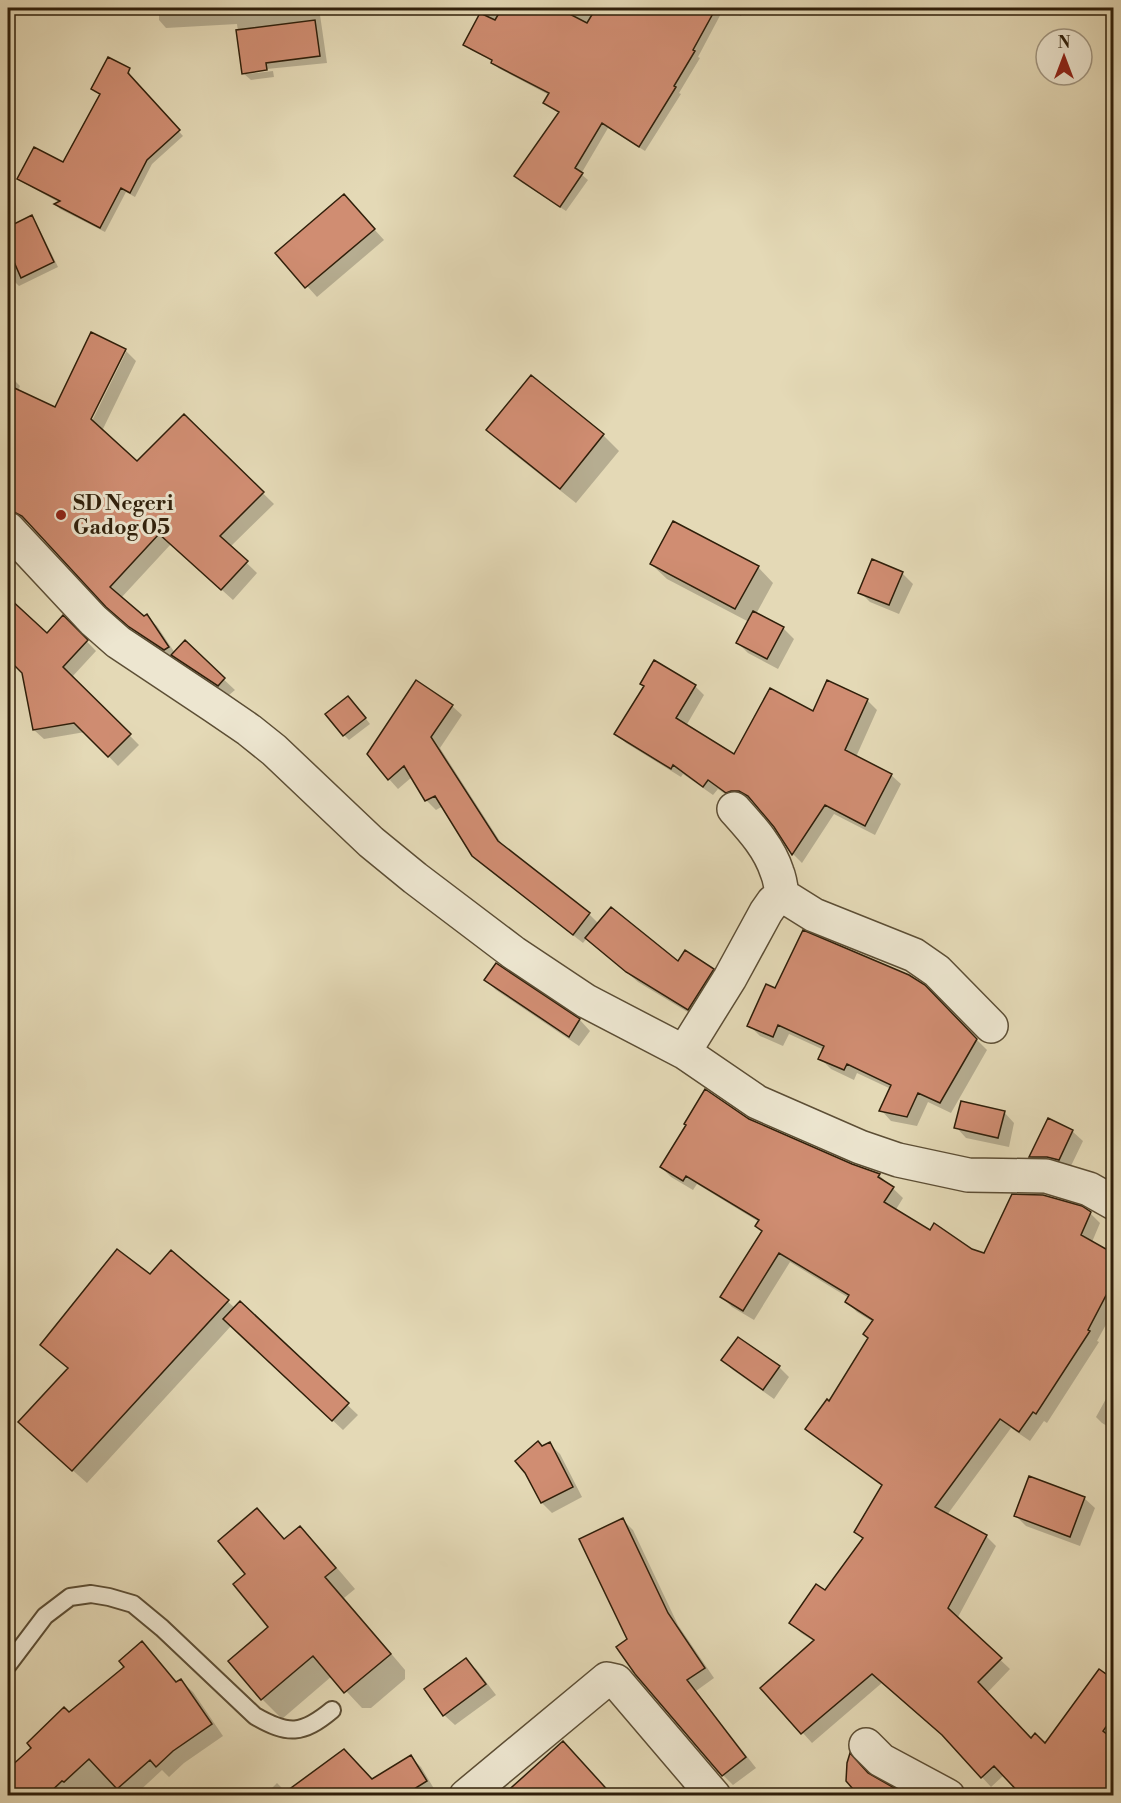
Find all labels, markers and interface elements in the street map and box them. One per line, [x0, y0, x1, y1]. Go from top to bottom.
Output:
north arrow [1034, 27, 1094, 87]
text: N [1058, 33, 1071, 53]
place label: SD Negeri Gadog 05 [73, 491, 174, 541]
marker: SD Negeri Gadog 05 [54, 508, 68, 522]

